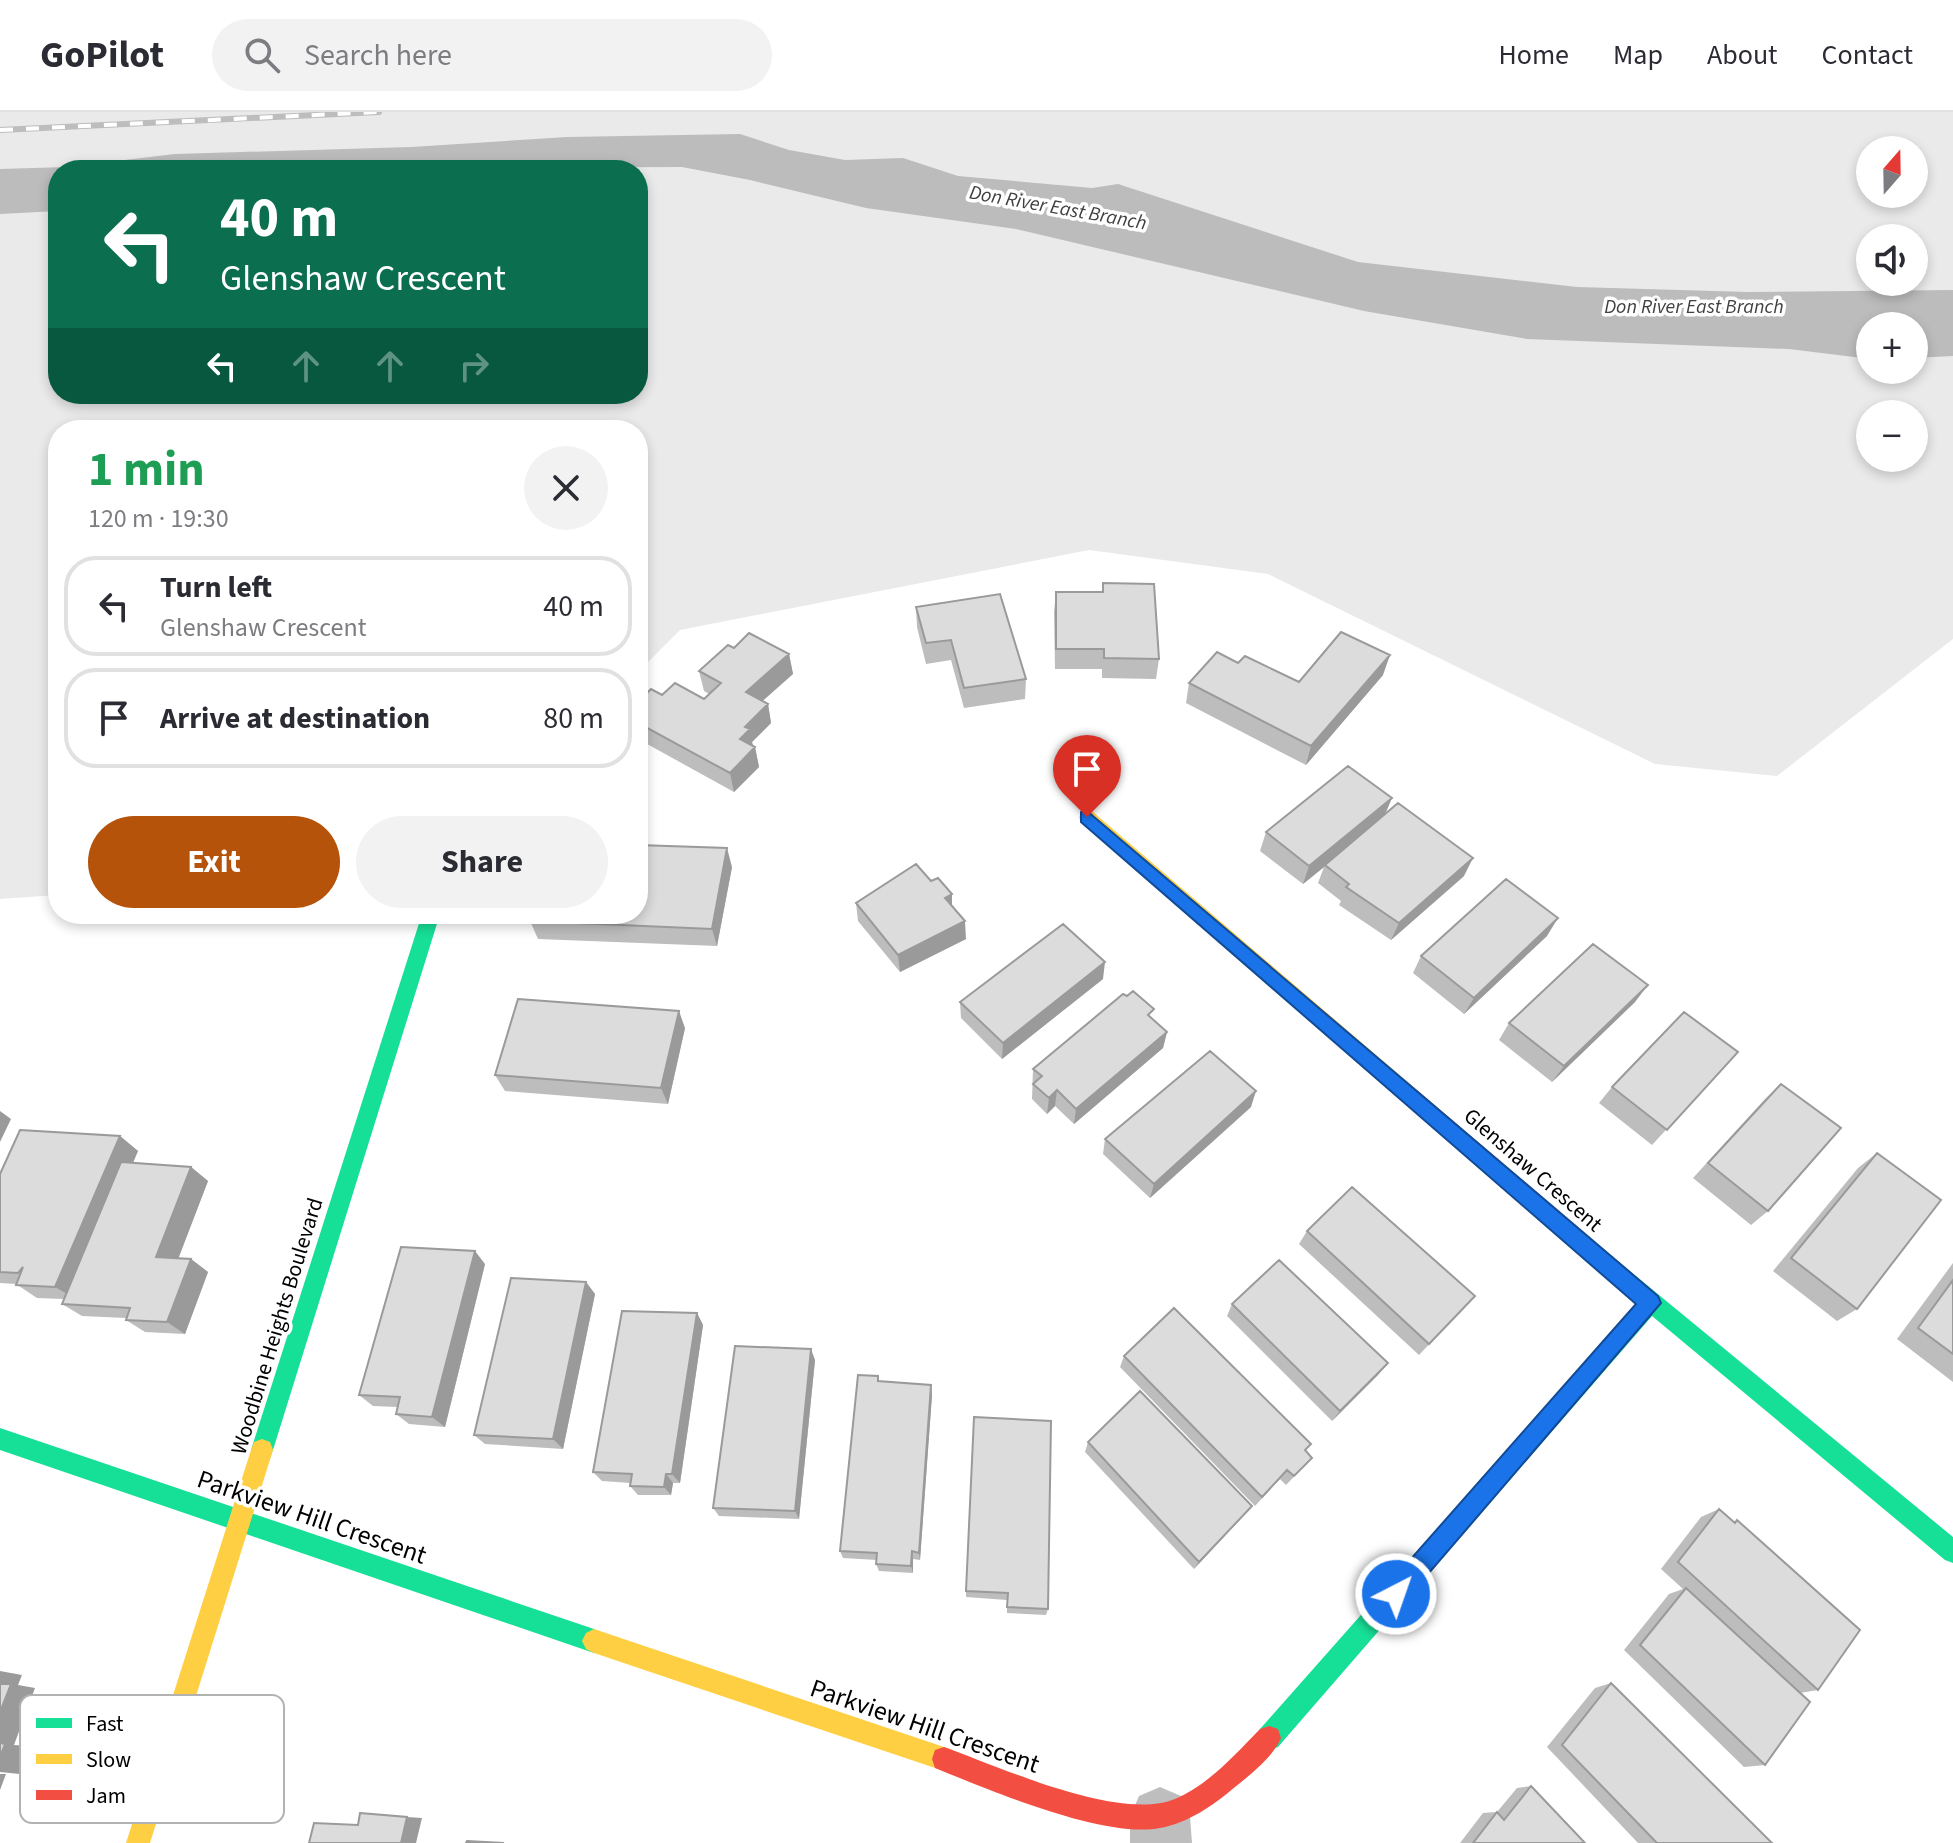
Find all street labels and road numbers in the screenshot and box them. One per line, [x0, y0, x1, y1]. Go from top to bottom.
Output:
street label: Glenshaw Crescent [1457, 1101, 1610, 1240]
street label: Woodbine Heights Boulevard [223, 1194, 331, 1458]
street label: Parkview Hill Crescent [192, 1460, 432, 1574]
street label: Parkview Hill Crescent [805, 1669, 1045, 1783]

